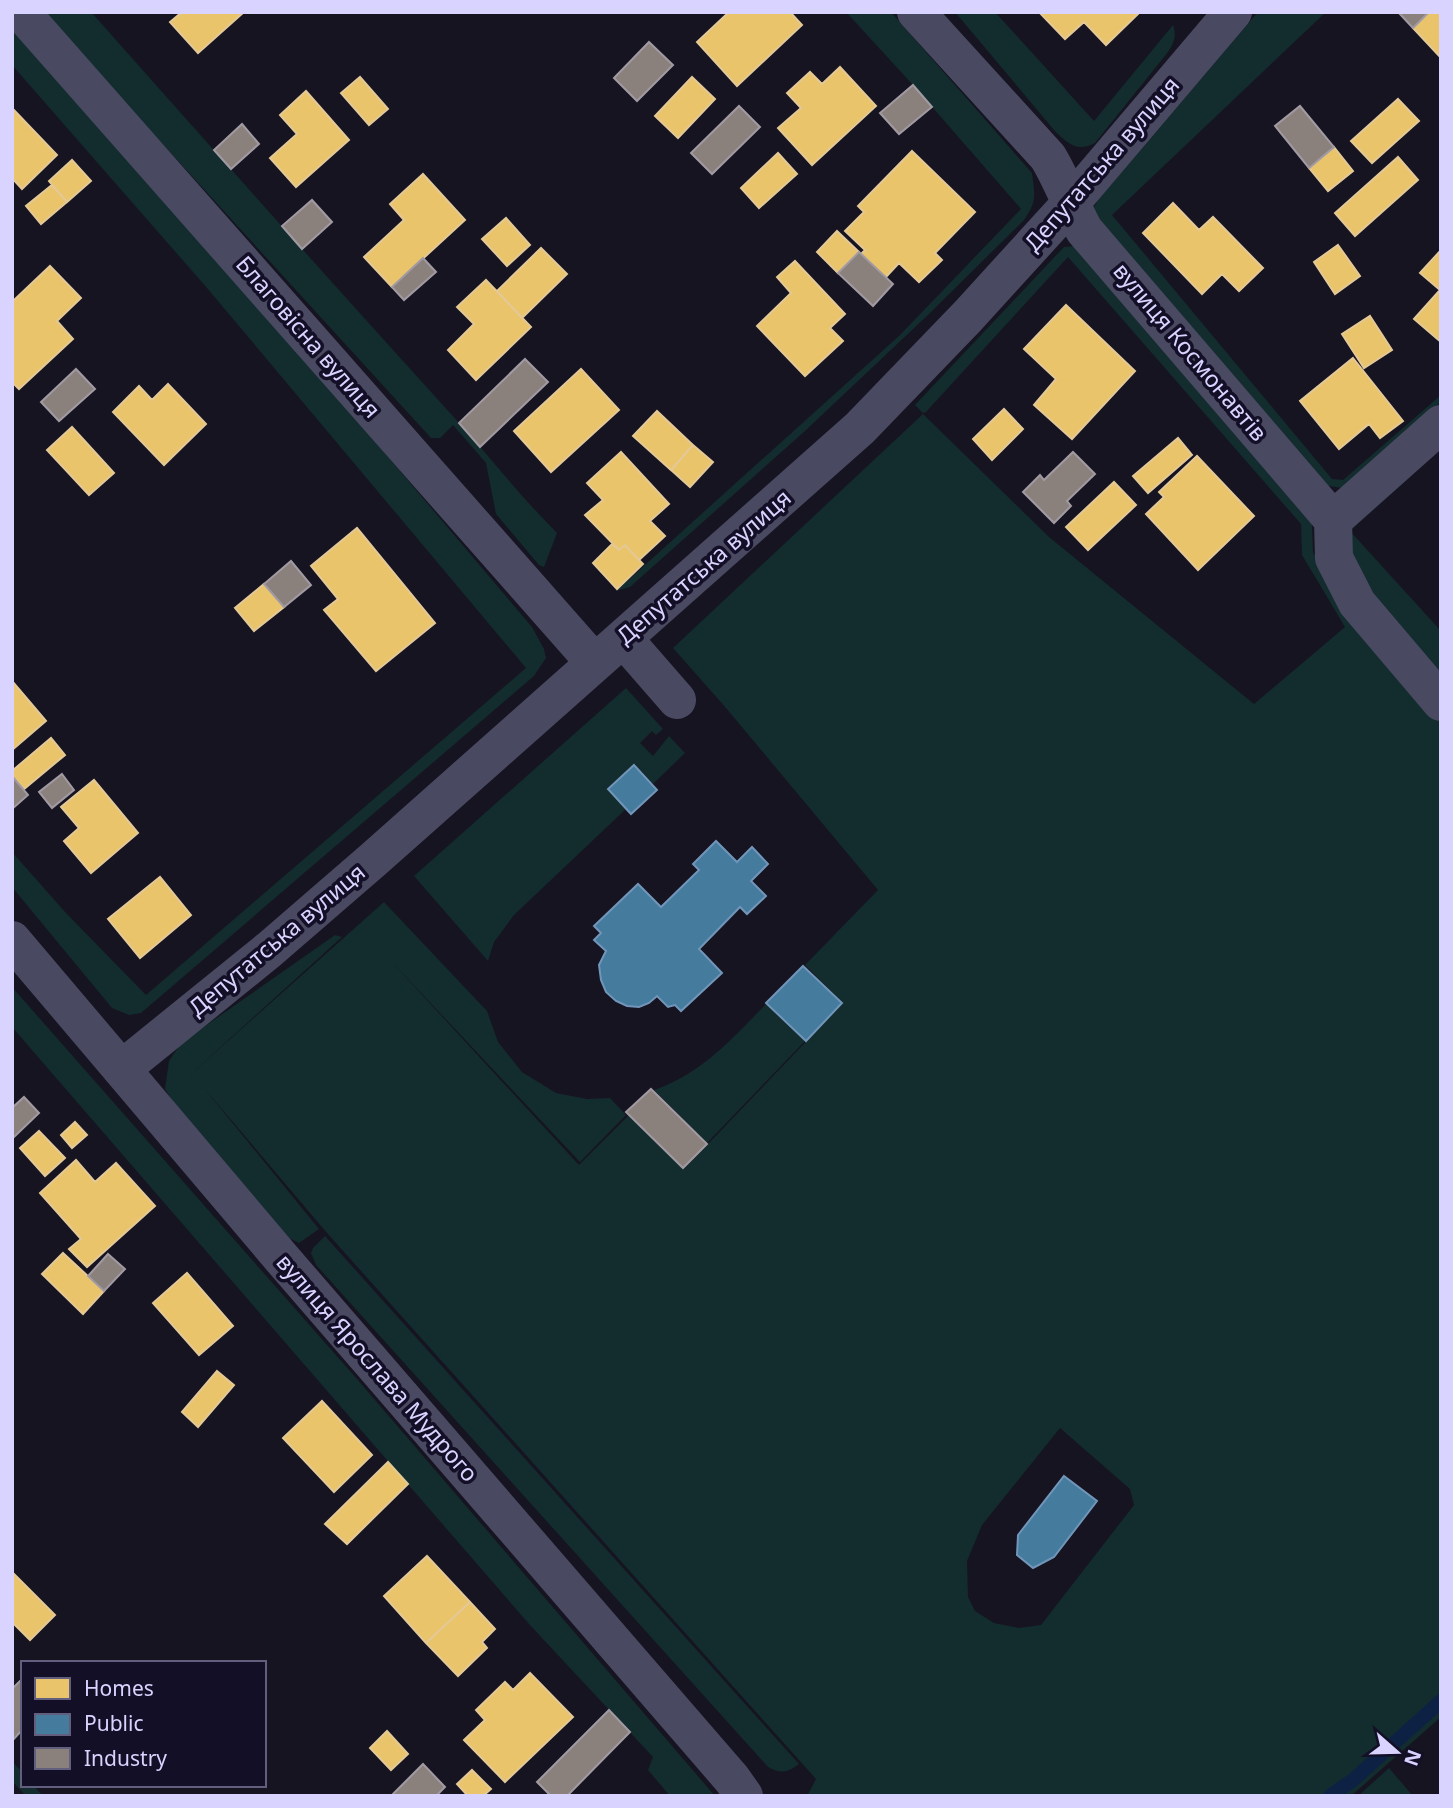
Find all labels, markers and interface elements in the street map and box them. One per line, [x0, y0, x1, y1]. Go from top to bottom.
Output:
street label: Депутатська вулиця [1016, 69, 1186, 257]
street label: Благовісна вулиця [229, 248, 388, 424]
street label: вулиця Космонавтів [1107, 255, 1275, 447]
street label: Депутатська вулиця [609, 481, 797, 651]
street label: Депутатська вулиця [181, 856, 372, 1023]
street label: вулиця Ярослава Мудрого [270, 1246, 486, 1488]
legend [21, 1661, 266, 1787]
text: Homes [84, 1674, 154, 1702]
text: Public [84, 1709, 144, 1737]
north arrow [1362, 1717, 1432, 1787]
text: Industry [84, 1744, 167, 1772]
text: N [1398, 1746, 1428, 1770]

